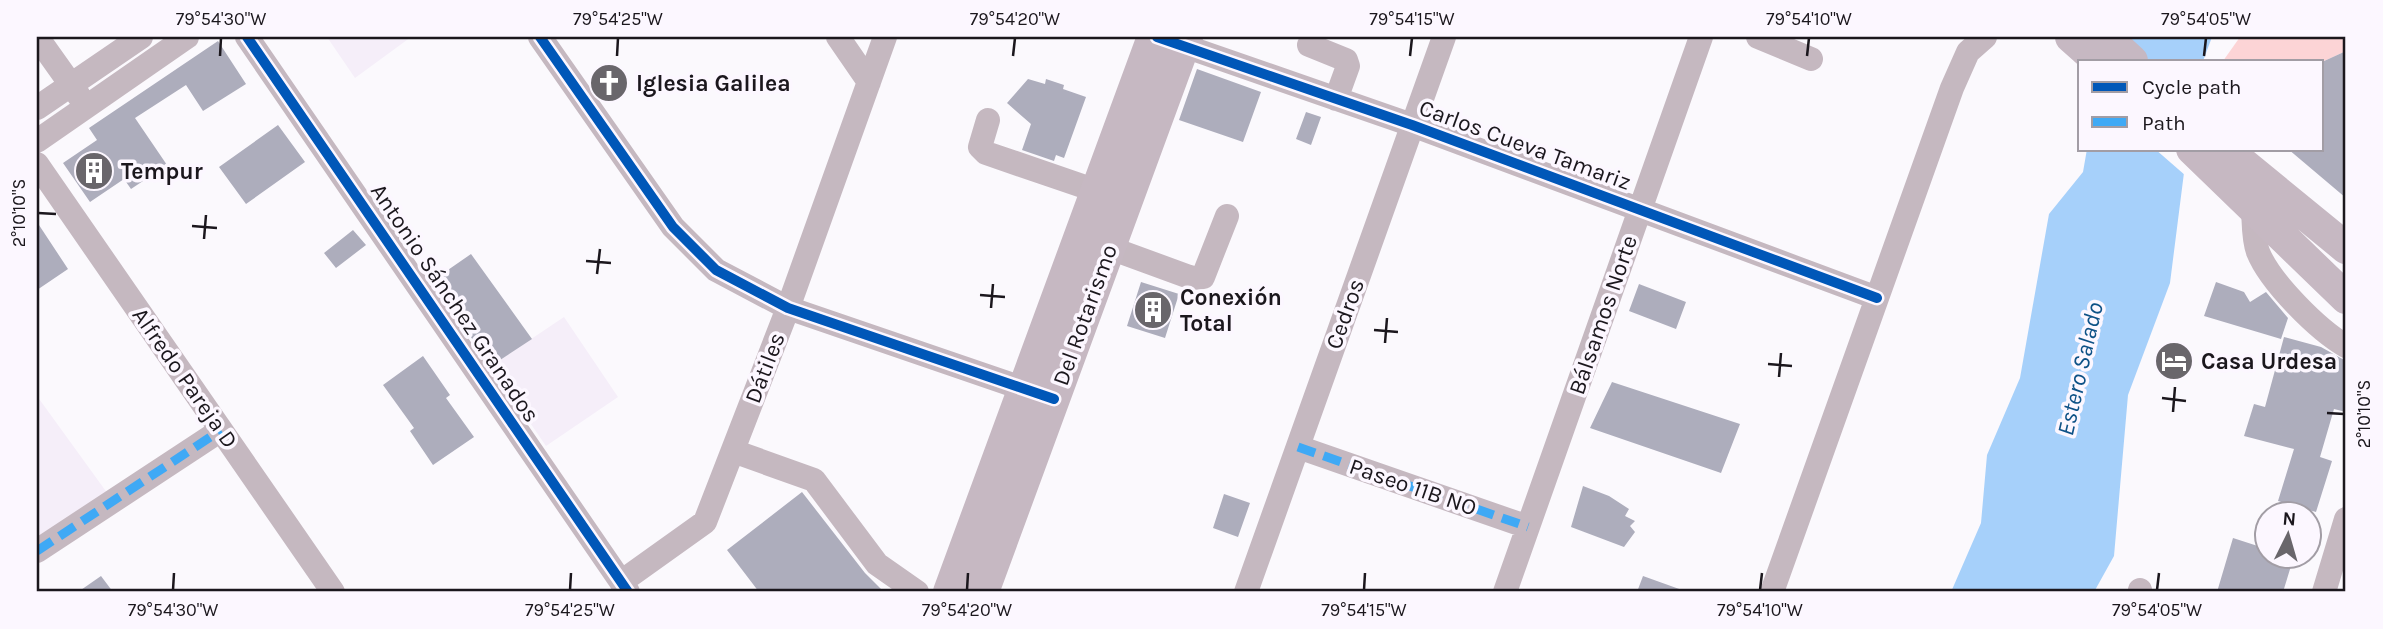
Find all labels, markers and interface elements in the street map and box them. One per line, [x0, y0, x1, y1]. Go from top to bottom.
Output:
text: 79°54'30"W [176, 8, 266, 30]
text: 79°54'25"W [573, 8, 663, 30]
text: 79°54'20"W [970, 8, 1060, 30]
text: 79°54'15"W [1369, 8, 1455, 30]
text: 79°54'10"W [1766, 8, 1852, 30]
text: 79°54'05"W [2161, 8, 2251, 30]
legend [2078, 60, 2324, 150]
church icon: Iglesia Galilea [588, 62, 630, 104]
place label: Iglesia Galilea [636, 70, 791, 97]
text: Cycle path [2142, 75, 2242, 99]
street label: Carlos Cueva Tamariz [1415, 94, 1635, 196]
text: Path [2142, 111, 2186, 135]
building icon: Tempur [73, 150, 115, 192]
place label: Tempur [121, 158, 203, 185]
text: 2°10'10"S [8, 179, 30, 247]
street label: Antonio Sánchez Granados [365, 179, 545, 427]
street label: Bálsamos Norte [1563, 232, 1643, 398]
street label: Del Rotarismo [1047, 241, 1123, 389]
street label: Cedros [1320, 275, 1370, 353]
place label: Conexión Total [1180, 284, 1282, 337]
building icon: Conexión Total [1132, 289, 1174, 331]
water label: Estero Salado [2051, 299, 2109, 438]
street label: Alfredo Pareja D [127, 303, 243, 453]
street label: Dátiles [739, 329, 791, 407]
hotel icon: Casa Urdesa [2153, 340, 2195, 382]
place label: Casa Urdesa [2201, 348, 2337, 375]
text: 2°10'10"S [2353, 380, 2375, 448]
street label: Paseo 11B NO [1346, 453, 1480, 521]
north arrow [2254, 500, 2324, 570]
text: N [2282, 508, 2297, 531]
text: 79°54'30"W [128, 599, 218, 621]
text: 79°54'25"W [525, 599, 615, 621]
text: 79°54'20"W [922, 599, 1012, 621]
text: 79°54'15"W [1321, 599, 1407, 621]
text: 79°54'10"W [1717, 599, 1803, 621]
text: 79°54'05"W [2112, 599, 2202, 621]

